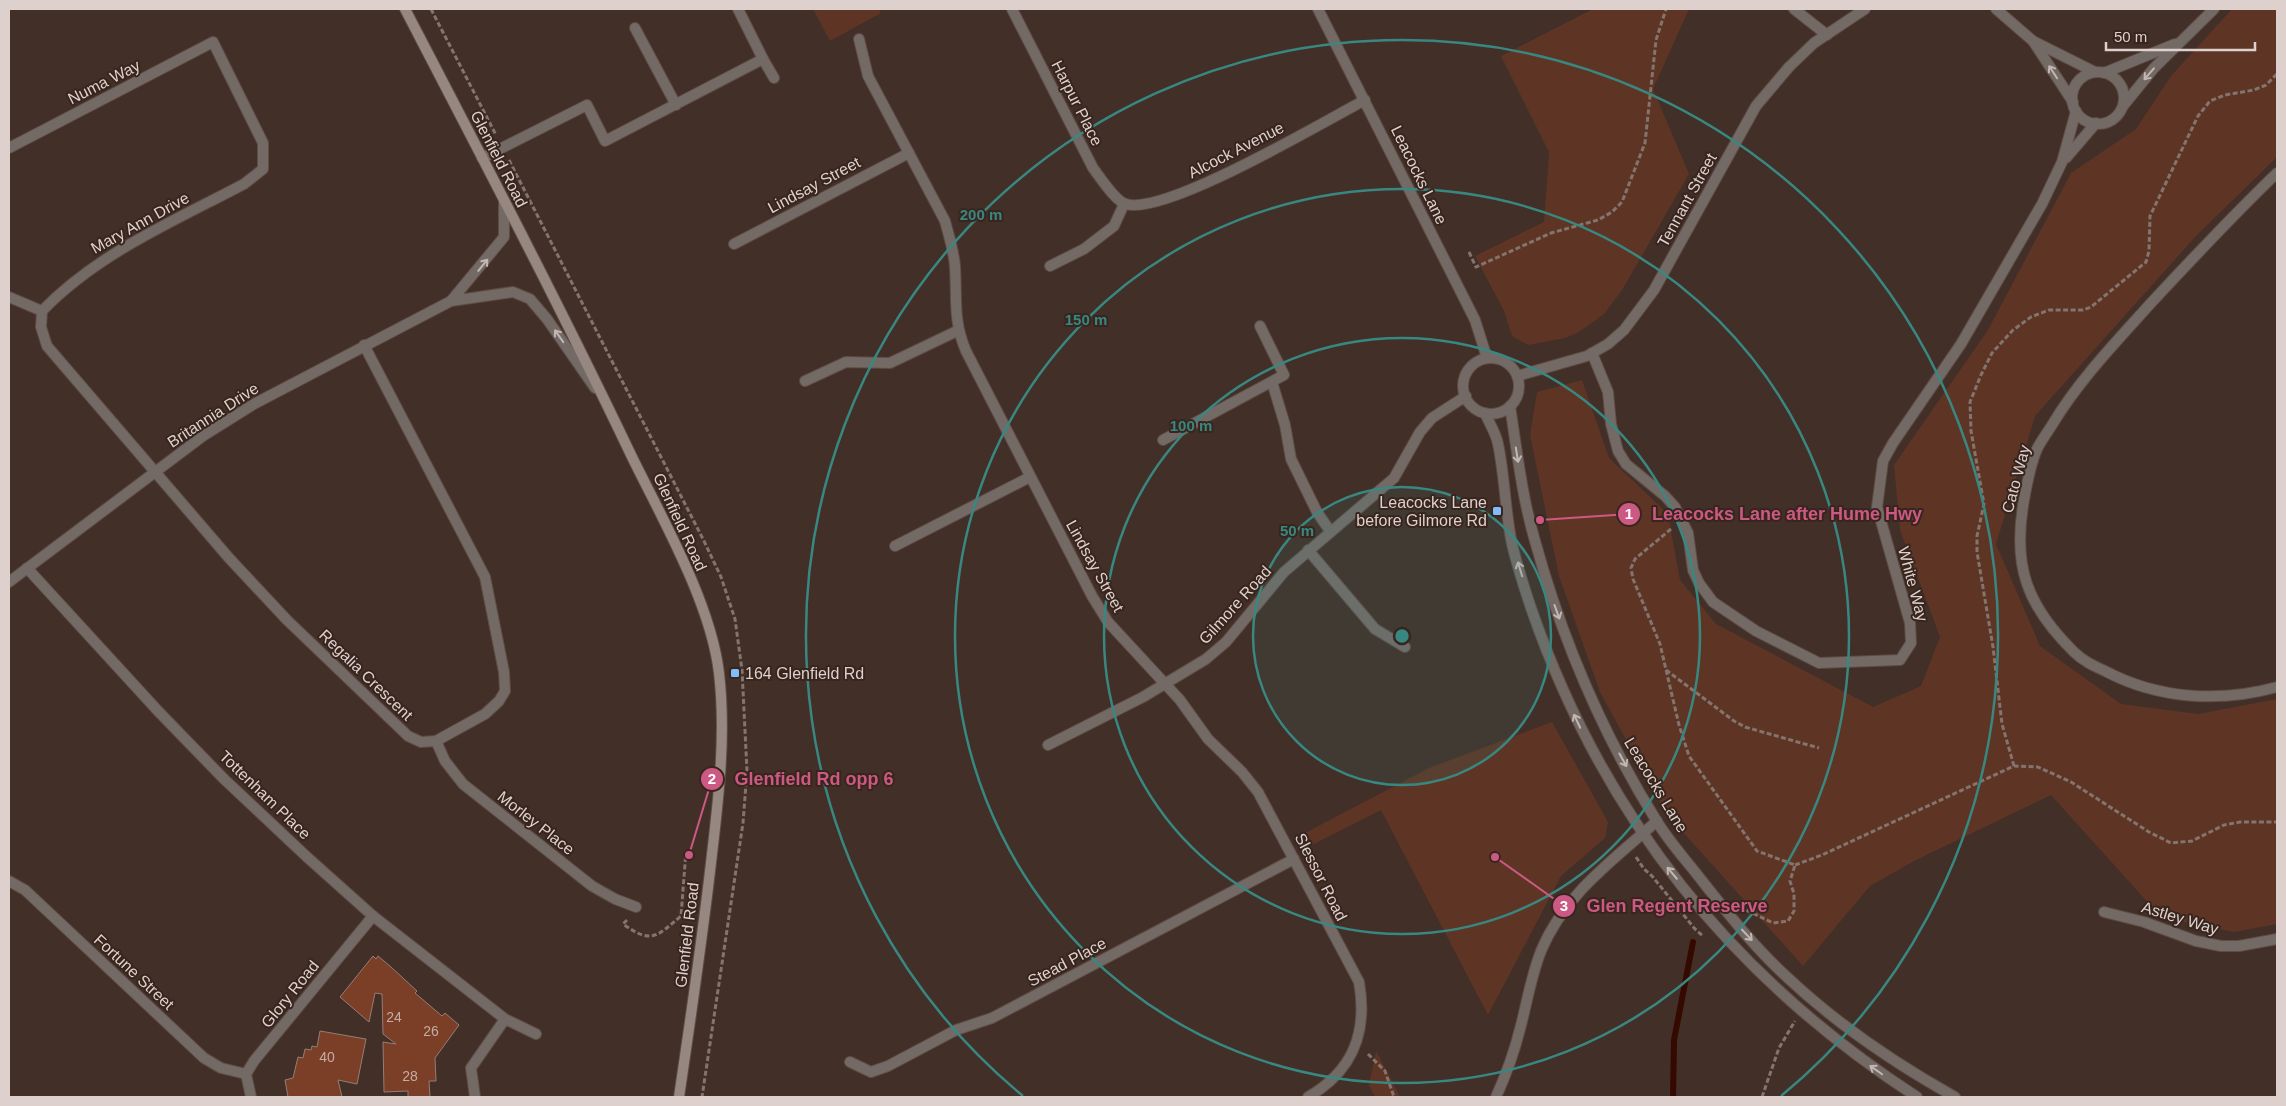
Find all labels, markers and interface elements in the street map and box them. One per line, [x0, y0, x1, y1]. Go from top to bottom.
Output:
scale bar [2106, 20, 2255, 52]
text: 50 m [2114, 28, 2147, 45]
street label: Numa Way [65, 57, 143, 107]
street label: Harpur Place [1048, 58, 1106, 149]
one-way arrow [2048, 65, 2058, 79]
one-way arrow [2144, 67, 2155, 80]
street label: Glenfield Road [467, 108, 531, 210]
street label: Alcock Avenue [1186, 119, 1287, 181]
street label: Leacocks Lane [1388, 123, 1450, 227]
street label: Tennant Street [1654, 150, 1720, 250]
street label: Lindsay Street [765, 153, 864, 217]
street label: Mary Ann Drive [88, 189, 192, 257]
text: 200 m [960, 206, 1002, 223]
one-way arrow [477, 258, 488, 271]
text: 150 m [1065, 311, 1107, 328]
one-way arrow [554, 330, 564, 344]
street label: Britannia Drive [164, 379, 262, 451]
text: 100 m [1170, 417, 1212, 434]
street label: Cato Way [1999, 443, 2033, 515]
one-way arrow [1513, 446, 1523, 462]
street label: Glenfield Road [650, 470, 710, 574]
place label: Leacocks Lane before Gilmore Rd [1356, 494, 1487, 529]
callout: Leacocks Lane after Hume Hwy [1617, 497, 1932, 530]
text: Leacocks Lane after Hume Hwy [1652, 504, 1922, 524]
marker: Leacocks Lane before Gilmore Rd [1491, 505, 1503, 517]
text: 1 [1625, 505, 1633, 522]
street label: Lindsay Street [1063, 517, 1127, 615]
text: 50 m [1280, 522, 1314, 539]
street label: White Way [1895, 545, 1931, 623]
one-way arrow [1514, 561, 1524, 577]
street label: Gilmore Road [1196, 563, 1274, 647]
one-way arrow [1553, 604, 1562, 619]
street label: Regalia Crescent [316, 626, 416, 724]
centre of rings [1393, 627, 1411, 645]
place label: 164 Glenfield Rd [745, 665, 864, 682]
marker: 164 Glenfield Rd [729, 667, 741, 679]
one-way arrow [1572, 714, 1581, 729]
street label: Leacocks Lane [1621, 734, 1691, 836]
street label: Tottenham Place [216, 747, 314, 843]
one-way arrow [1618, 753, 1628, 767]
callout: Glenfield Rd opp 6 [700, 763, 904, 796]
text: Glenfield Rd opp 6 [734, 769, 894, 789]
text: 2 [708, 770, 716, 787]
street label: Morley Place [494, 788, 578, 858]
street label: Slessor Road [1292, 830, 1350, 924]
one-way arrow [1667, 867, 1678, 880]
street label: Glenfield Road [672, 881, 702, 989]
callout: Glen Regent Reserve [1551, 889, 1777, 922]
text: Glen Regent Reserve [1586, 896, 1768, 916]
text: 3 [1560, 897, 1568, 914]
street label: Astley Way [2140, 898, 2220, 938]
one-way arrow [1741, 929, 1753, 941]
street label: Fortune Street [91, 931, 178, 1013]
street label: Stead Place [1025, 934, 1109, 990]
street label: Glory Road [258, 957, 322, 1031]
house number: 24 [386, 1009, 402, 1025]
house number: 26 [423, 1023, 439, 1039]
house number: 40 [319, 1049, 335, 1065]
one-way arrow [1869, 1065, 1883, 1075]
house number: 28 [402, 1068, 418, 1084]

